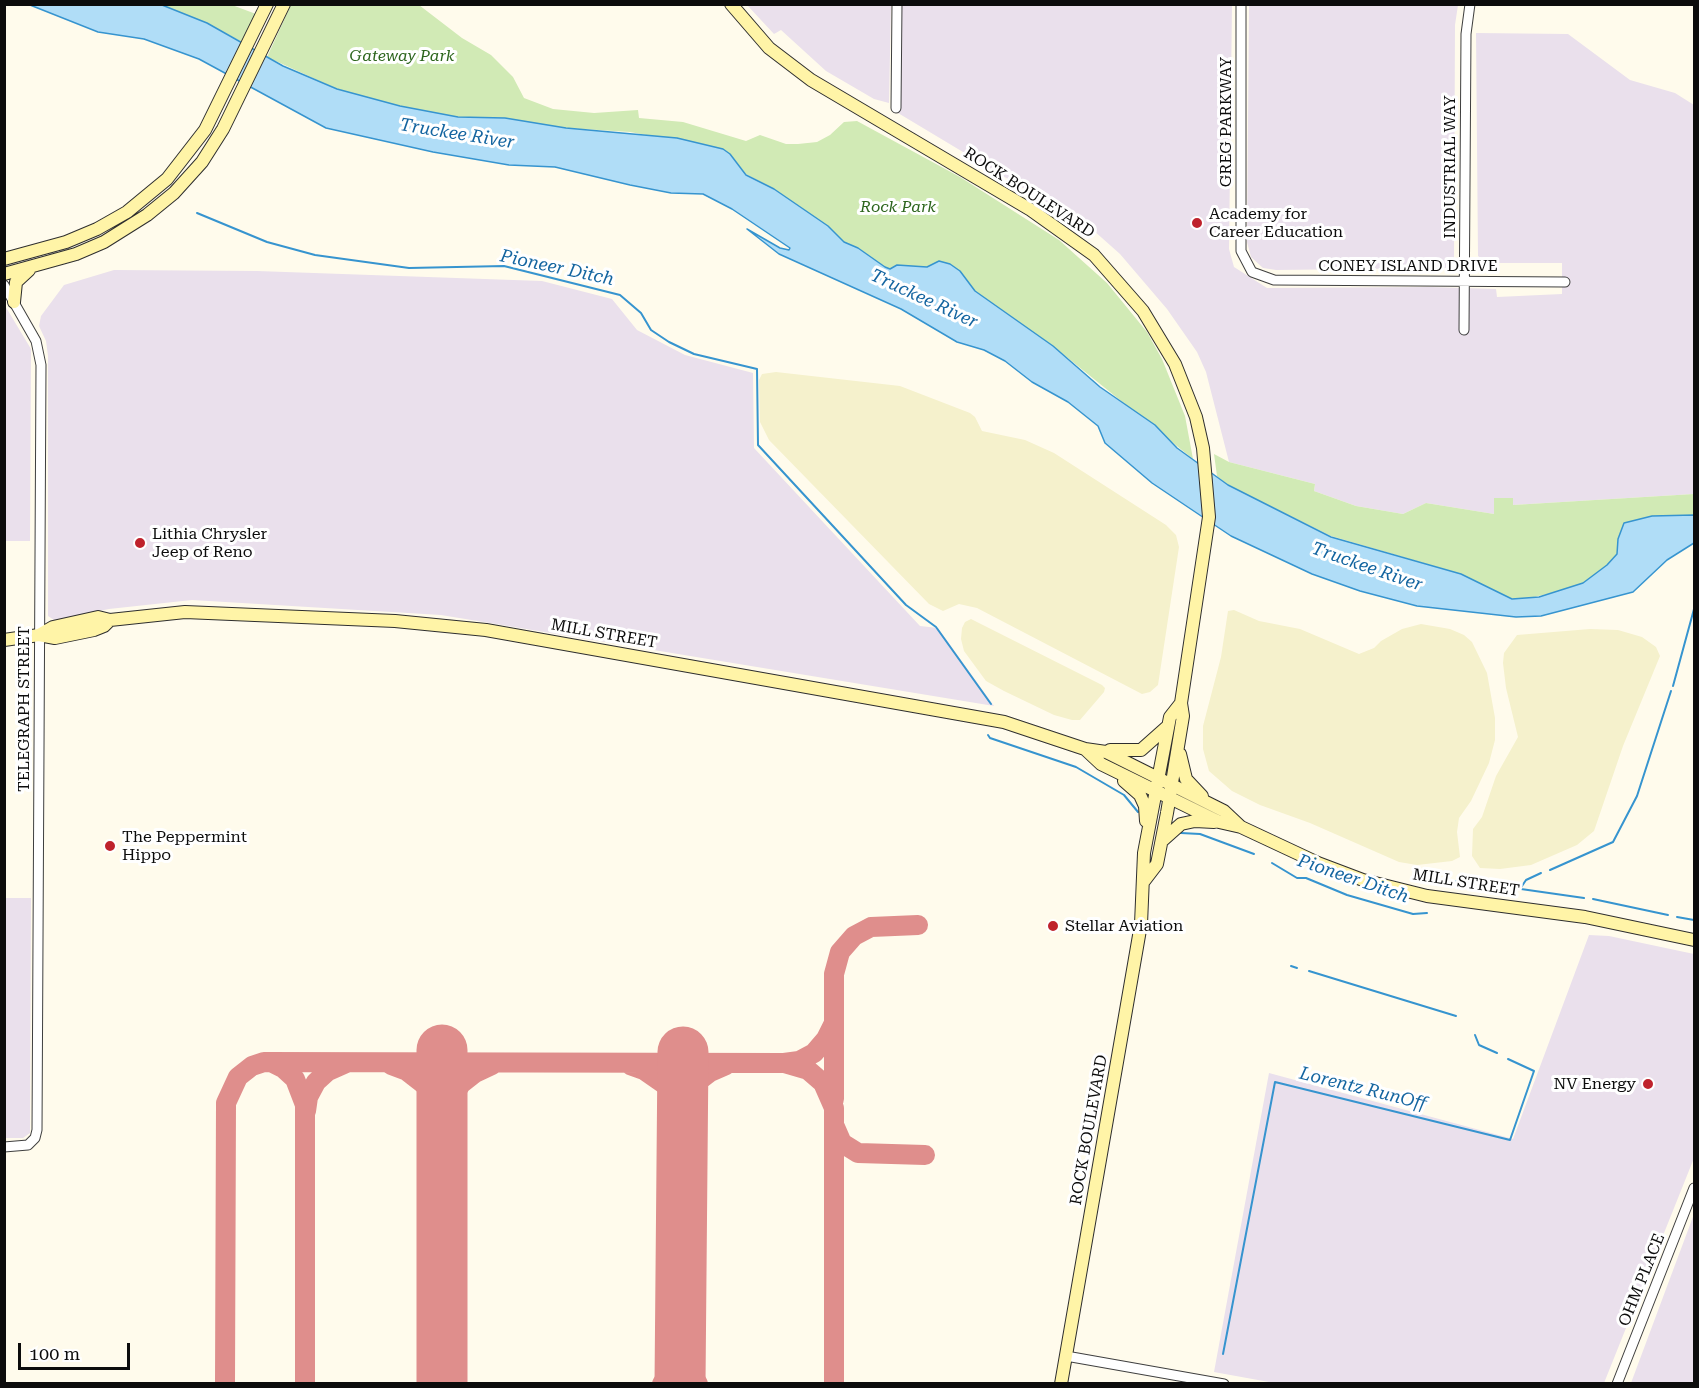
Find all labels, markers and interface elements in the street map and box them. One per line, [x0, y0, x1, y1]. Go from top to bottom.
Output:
park label: Gateway Park [350, 46, 454, 66]
street label: GREG PARKWAY [1216, 57, 1236, 187]
street label: INDUSTRIAL WAY [1440, 95, 1460, 239]
water label: Truckee River [398, 114, 516, 154]
street label: ROCK BOULEVARD [960, 144, 1098, 242]
park label: Rock Park [860, 197, 936, 217]
place label: Academy for Career Education [1209, 204, 1343, 242]
marker: Academy for Career Education [1190, 216, 1204, 230]
water label: Pioneer Ditch [498, 245, 616, 291]
street label: CONEY ISLAND DRIVE [1318, 256, 1498, 276]
water label: Truckee River [867, 265, 981, 333]
place label: Lithia Chrysler Jeep of Reno [152, 524, 267, 562]
marker: Lithia Chrysler Jeep of Reno [133, 536, 147, 550]
water label: Truckee River [1309, 538, 1425, 596]
street label: MILL STREET [549, 615, 659, 653]
street label: TELEGRAPH STREET [14, 626, 34, 792]
place label: The Peppermint Hippo [122, 827, 247, 865]
marker: The Peppermint Hippo [103, 839, 117, 853]
water label: Pioneer Ditch [1295, 850, 1411, 908]
street label: MILL STREET [1411, 865, 1521, 901]
place label: Stellar Aviation [1065, 916, 1183, 936]
marker: Stellar Aviation [1046, 919, 1060, 933]
street label: ROCK BOULEVARD [1066, 1053, 1112, 1207]
water label: Lorentz RunOff [1297, 1063, 1429, 1115]
place label: NV Energy [1554, 1074, 1636, 1094]
marker: NV Energy [1641, 1077, 1655, 1091]
street label: OHM PLACE [1615, 1231, 1669, 1329]
scale bar [21, 1331, 134, 1369]
text: 100 m [29, 1343, 80, 1364]

